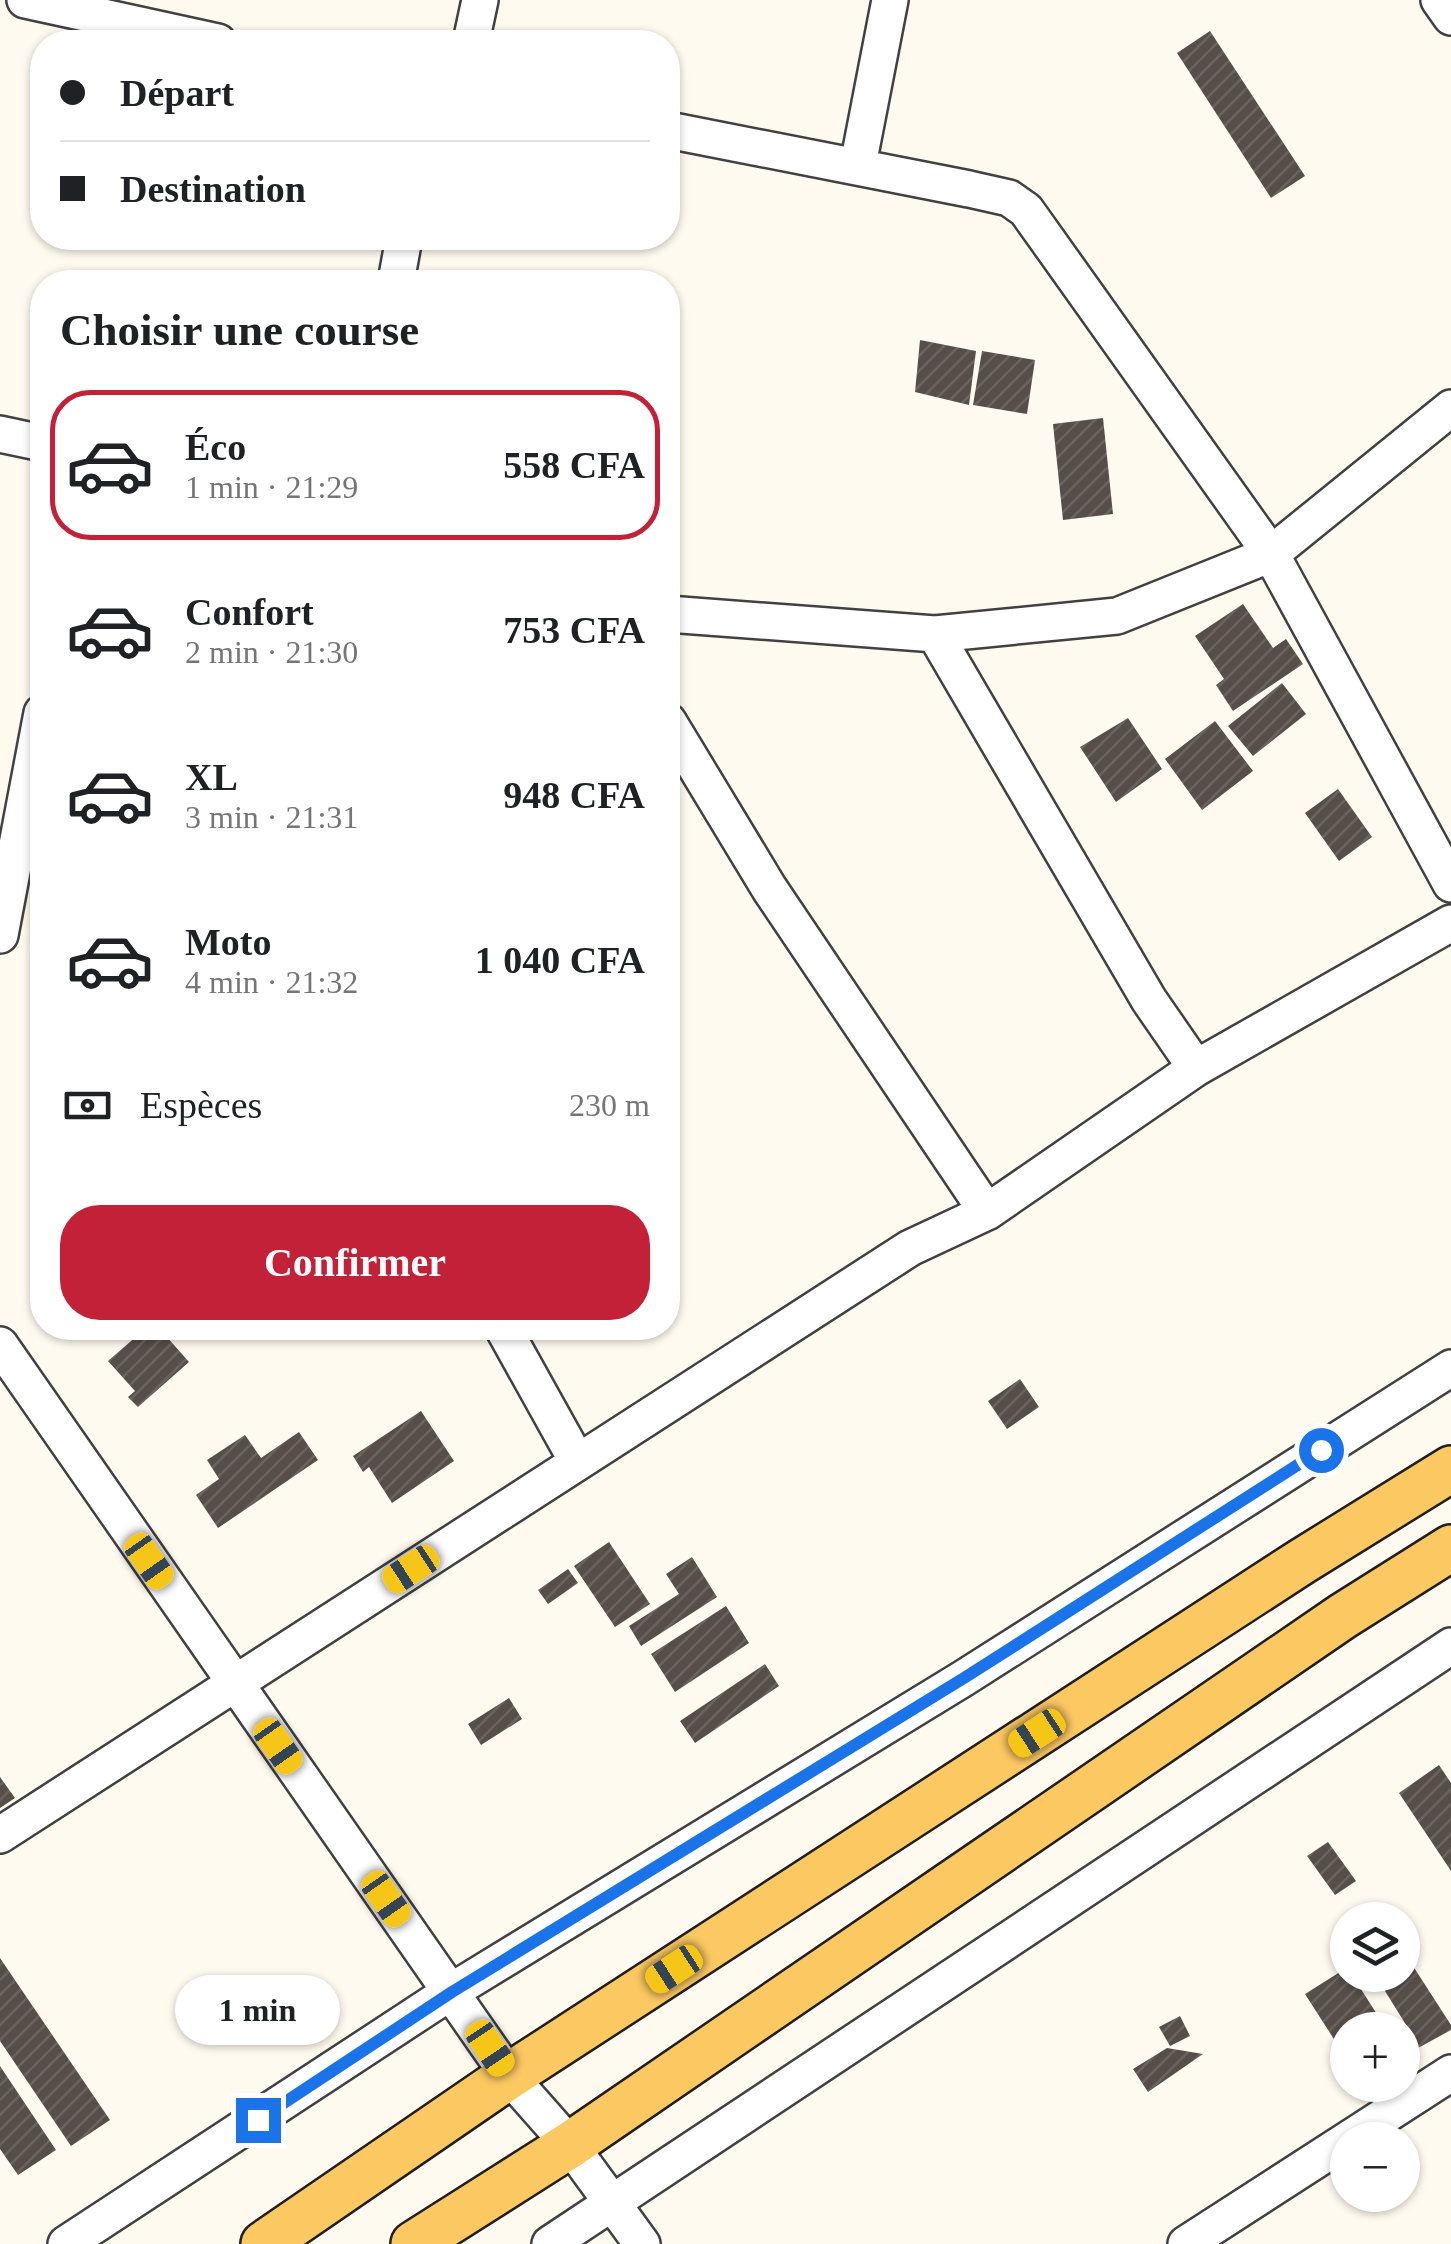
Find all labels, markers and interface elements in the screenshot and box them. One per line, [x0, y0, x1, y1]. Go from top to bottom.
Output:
text: Départ [120, 72, 234, 114]
text: Destination [120, 168, 306, 210]
text: Choisir une course [60, 305, 419, 355]
icon: car [65, 420, 155, 510]
text: Éco [185, 426, 246, 468]
text: 558 CFA [503, 444, 645, 486]
text: 1 min · 21:29 [185, 469, 358, 505]
icon: car [65, 585, 155, 675]
text: Confort [185, 591, 314, 633]
text: 753 CFA [503, 609, 645, 651]
text: 2 min · 21:30 [185, 634, 358, 670]
icon: car [65, 750, 155, 840]
text: XL [185, 756, 238, 798]
text: 948 CFA [503, 774, 645, 816]
text: 3 min · 21:31 [185, 799, 358, 835]
icon: car [65, 915, 155, 1005]
text: Moto [185, 921, 272, 963]
text: 1 040 CFA [475, 939, 645, 981]
text: 4 min · 21:32 [185, 964, 358, 1000]
icon: cash [60, 1078, 115, 1133]
text: Espèces [140, 1084, 262, 1126]
text: 230 m [569, 1087, 650, 1123]
button: Confirmer [60, 1205, 650, 1320]
route start [1299, 1428, 1344, 1473]
car [120, 1528, 178, 1594]
car [378, 1540, 444, 1598]
car [1004, 1704, 1070, 1762]
car [249, 1713, 307, 1779]
car [357, 1866, 415, 1932]
map controls [1330, 1902, 1420, 2212]
button: layers [1330, 1902, 1420, 1992]
car [641, 1940, 707, 1998]
callout: 1 min [176, 1975, 340, 2045]
text: 1 min [219, 1992, 296, 2028]
button: + [1330, 2012, 1420, 2102]
car [461, 2015, 519, 2081]
route end [236, 2098, 281, 2143]
button: − [1330, 2122, 1420, 2212]

